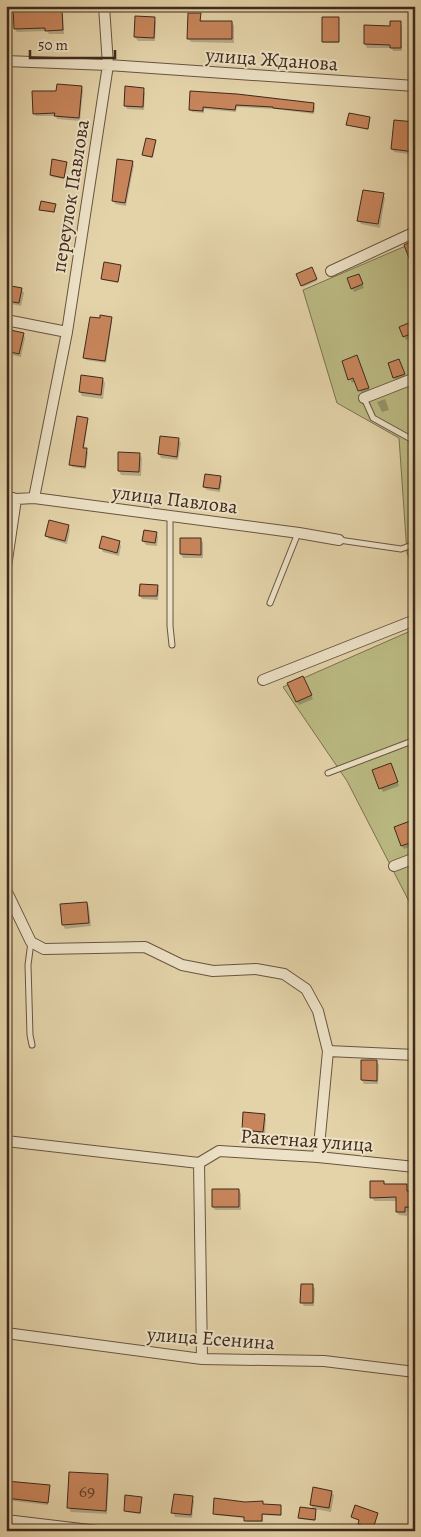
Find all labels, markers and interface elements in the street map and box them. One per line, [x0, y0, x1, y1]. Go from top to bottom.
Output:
scale bar [30, 28, 115, 60]
text: 50 m [38, 35, 68, 55]
street label: улица Жданова [204, 41, 340, 78]
street label: переулок Павлова [45, 117, 96, 275]
street label: улица Павлова [110, 478, 240, 521]
street label: Ракетная улица [239, 1122, 375, 1159]
street label: улица Есенина [145, 1320, 277, 1356]
house number: 69 [79, 1479, 95, 1503]

